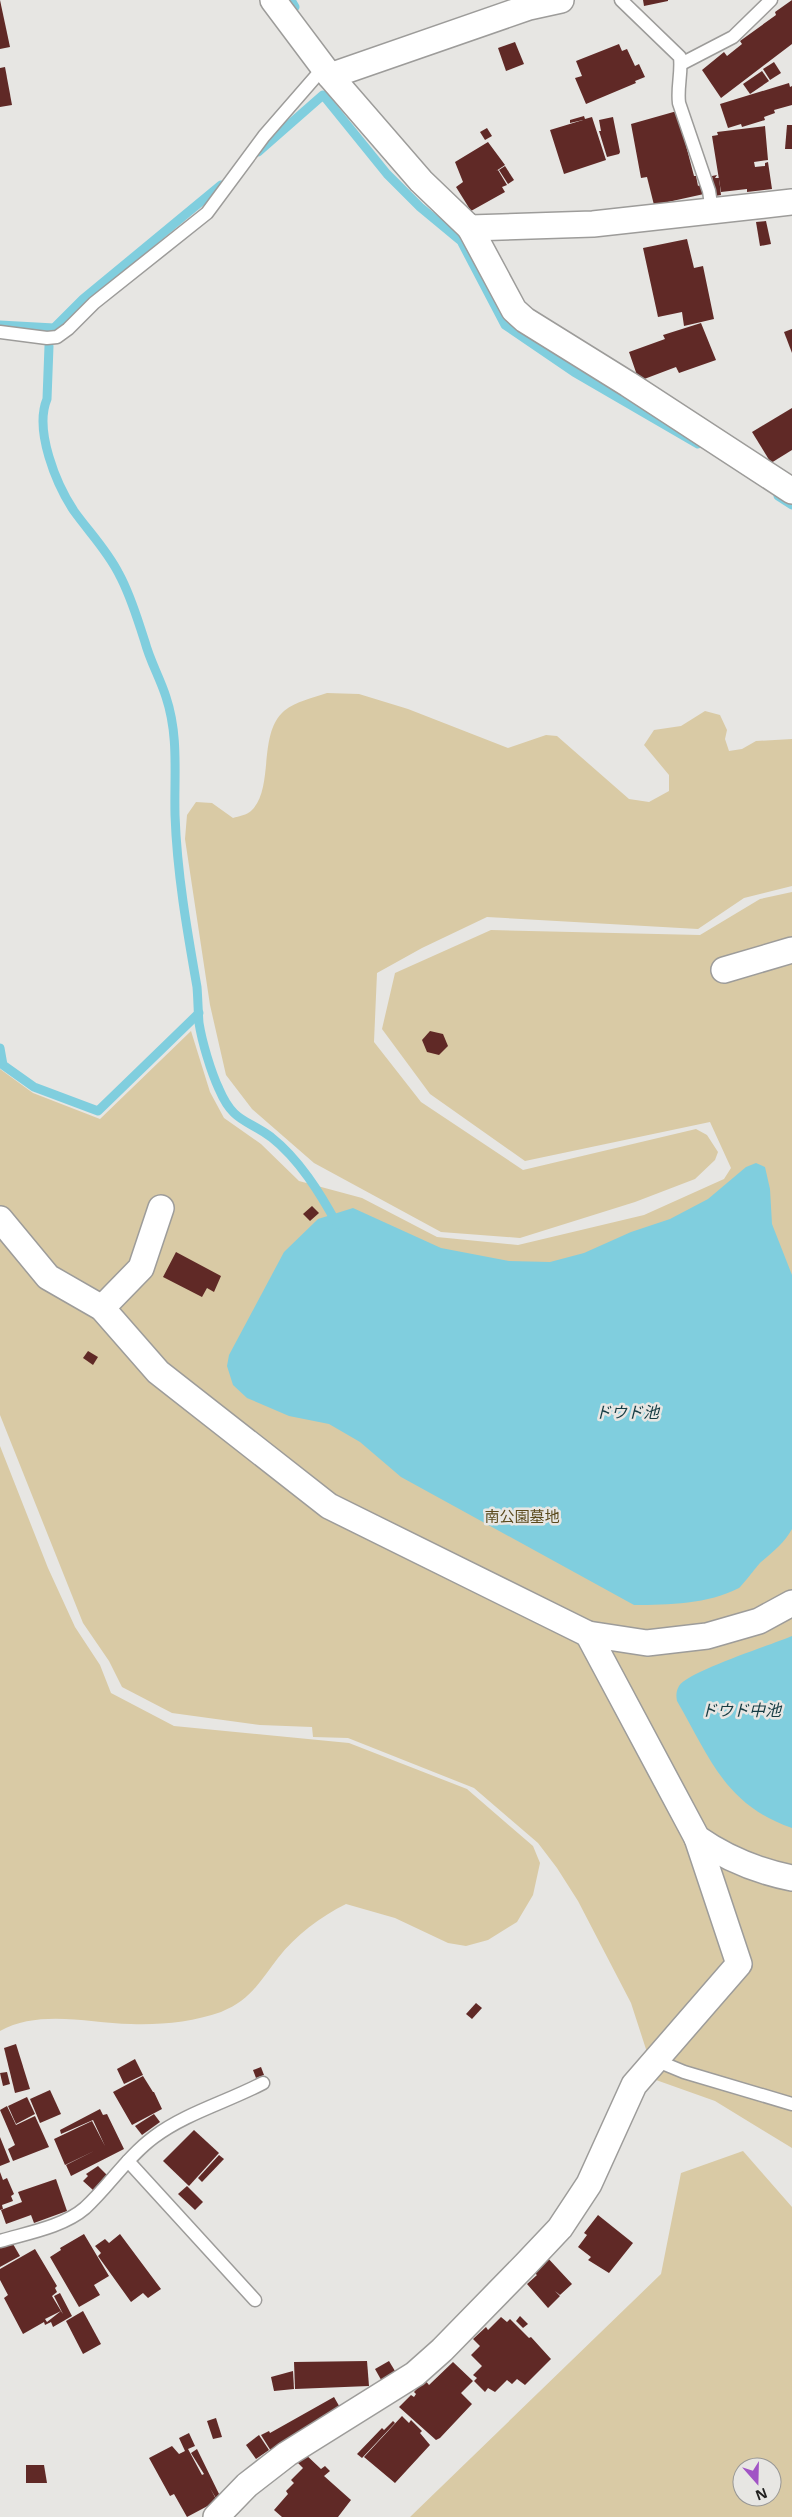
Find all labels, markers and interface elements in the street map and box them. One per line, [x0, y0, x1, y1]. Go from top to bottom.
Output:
water label: ドウド池 [595, 1401, 661, 1423]
park label: 南公園墓地 [484, 1506, 560, 1526]
water label: ドウド中池 [701, 1699, 783, 1721]
north arrow [732, 2457, 782, 2507]
text: N [753, 2484, 770, 2506]

